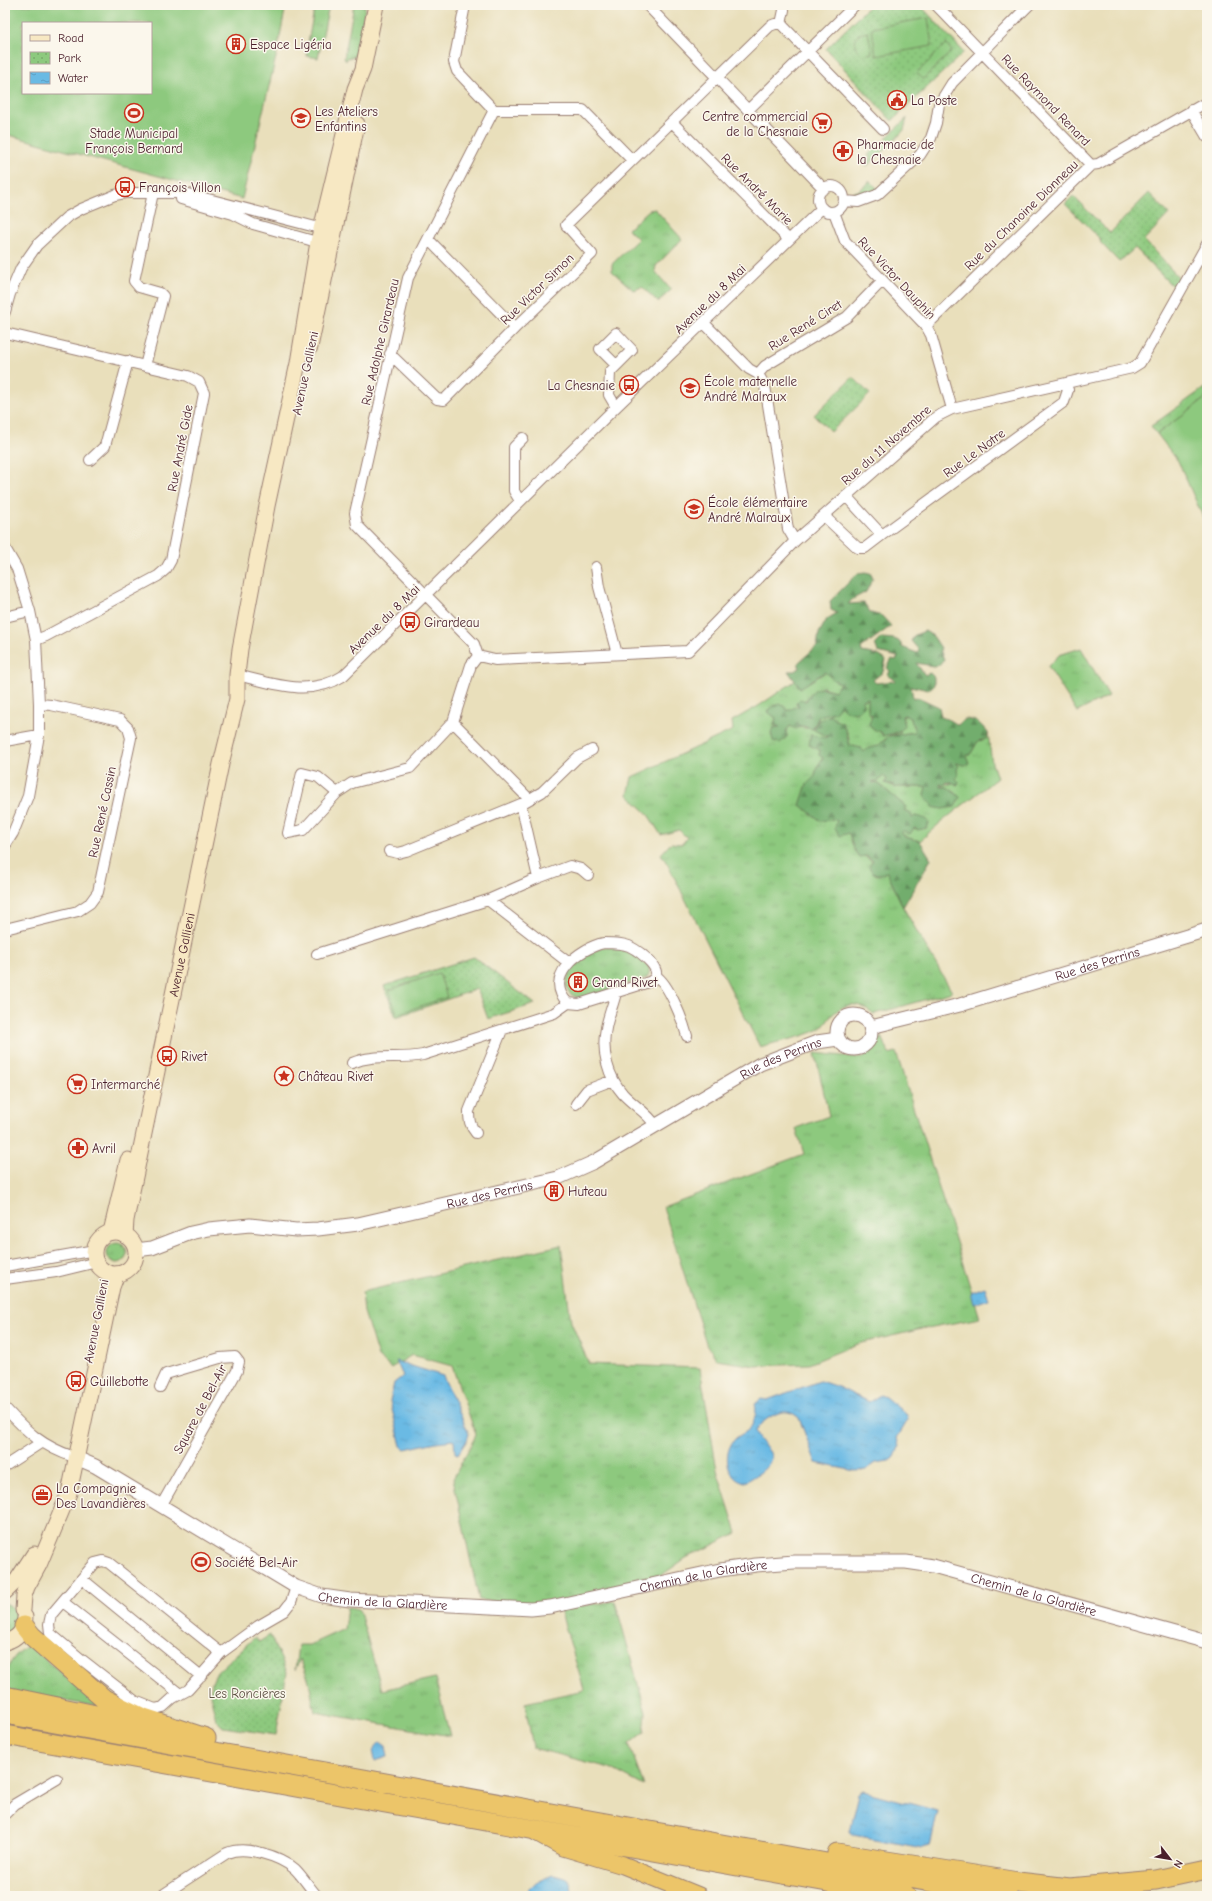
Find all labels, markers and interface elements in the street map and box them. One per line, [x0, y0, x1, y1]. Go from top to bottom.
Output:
legend [22, 22, 152, 94]
text: Road [58, 31, 84, 45]
building icon: Espace Ligéria [225, 33, 247, 55]
place label: Espace Ligéria [250, 37, 332, 52]
text: Park [58, 51, 81, 65]
street label: Rue Raymond Renard [999, 51, 1093, 149]
text: Water [58, 71, 88, 85]
public building icon: La Poste [886, 89, 908, 111]
place label: La Poste [911, 93, 958, 108]
sports icon: Stade Municipal François Bernard [123, 102, 145, 124]
place label: Les Ateliers Enfantins [315, 104, 378, 134]
school or university icon: Les Ateliers Enfantins [290, 107, 312, 129]
place label: Centre commercial de la Chesnaie [702, 109, 808, 139]
supermarket icon: Centre commercial de la Chesnaie [811, 112, 833, 134]
place label: Stade Municipal François Bernard [85, 126, 183, 156]
place label: Pharmacie de la Chesnaie [857, 137, 935, 167]
pharmacy icon: Pharmacie de la Chesnaie [832, 140, 854, 162]
street label: Rue André Marie [718, 150, 796, 228]
street label: Rue du Chanoine Dionneau [961, 157, 1081, 273]
bus stop icon: François Villon [114, 176, 136, 198]
place label: François Villon [139, 180, 221, 195]
street label: Rue Victor Dauphin [855, 234, 939, 322]
street label: Rue Victor Simon [497, 250, 577, 328]
street label: Avenue du 8 Mai [671, 261, 749, 337]
street label: Rue Adolphe Girardeau [358, 277, 402, 407]
street label: Rue René Ciret [766, 296, 845, 353]
street label: Avenue Gallieni [289, 330, 321, 416]
place label: École maternelle André Malraux [704, 373, 798, 404]
bus stop icon: La Chesnaie [618, 374, 640, 396]
school or university icon: École maternelle André Malraux [679, 377, 701, 399]
place label: La Chesnaie [547, 378, 615, 393]
street label: Rue du 11 Novembre [838, 402, 934, 488]
street label: Rue André Gide [164, 403, 196, 493]
street label: Rue Le Notre [940, 425, 1008, 480]
place label: École élémentaire André Malraux [708, 494, 808, 525]
school or university icon: École élémentaire André Malraux [683, 498, 705, 520]
street label: Avenue du 8 Mai [345, 581, 423, 657]
bus stop icon: Girardeau [399, 611, 421, 633]
place label: Girardeau [424, 615, 479, 630]
street label: Rue René Cassin [85, 765, 119, 859]
street label: Avenue Gallieni [165, 911, 197, 998]
street label: Rue des Perrins [1053, 943, 1141, 983]
building icon: Grand Rivet [567, 971, 589, 993]
place label: Grand Rivet [592, 975, 659, 990]
street label: Rue des Perrins [737, 1034, 822, 1082]
bus stop icon: Rivet [156, 1045, 178, 1067]
place label: Rivet [181, 1049, 208, 1064]
place icon: Château Rivet [273, 1065, 295, 1087]
place label: Château Rivet [298, 1069, 375, 1084]
supermarket icon: Intermarché [66, 1073, 88, 1095]
place label: Intermarché [91, 1077, 161, 1092]
pharmacy icon: Avril [67, 1137, 89, 1159]
place label: Avril [92, 1141, 116, 1156]
street label: Rue des Perrins [445, 1177, 534, 1211]
building icon: Huteau [543, 1180, 565, 1202]
place label: Huteau [568, 1184, 607, 1199]
street label: Avenue Gallieni [81, 1278, 111, 1364]
street label: Square de Bel-Air [170, 1361, 230, 1456]
bus stop icon: Guillebotte [65, 1370, 87, 1392]
place label: Guillebotte [90, 1374, 149, 1389]
place label: La Compagnie Des Lavandières [56, 1481, 146, 1511]
office icon: La Compagnie Des Lavandières [31, 1484, 53, 1506]
sports icon: Société Bel-Air [190, 1551, 212, 1573]
place label: Société Bel-Air [215, 1555, 298, 1570]
street label: Chemin de la Glardière [638, 1557, 768, 1595]
street label: Chemin de la Glardière [969, 1569, 1099, 1619]
street label: Chemin de la Glardière [317, 1588, 448, 1612]
park label: Les Roncières [209, 1686, 285, 1701]
north arrow [1150, 1839, 1190, 1879]
text: N [1171, 1857, 1186, 1870]

